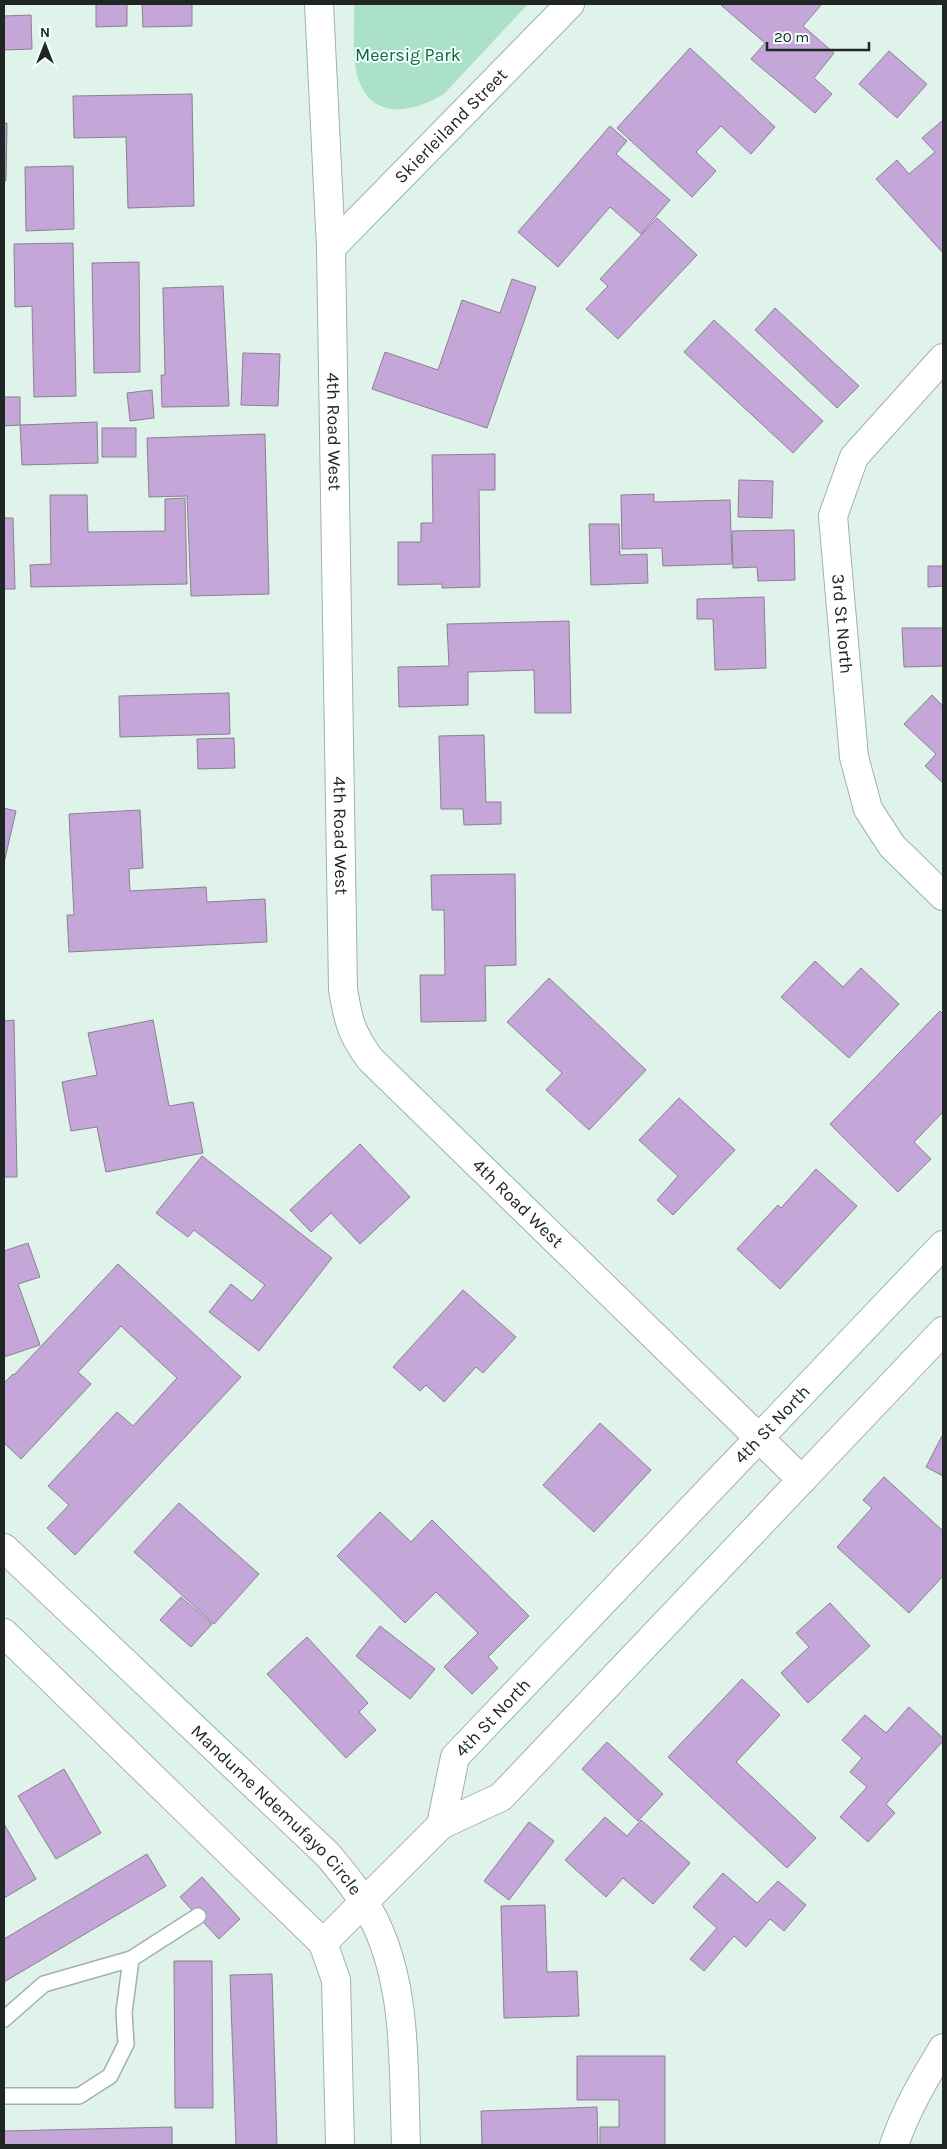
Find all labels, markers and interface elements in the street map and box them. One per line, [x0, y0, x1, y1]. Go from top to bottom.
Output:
north arrow [20, 20, 70, 70]
scale bar [767, 20, 870, 52]
text: N [40, 24, 50, 41]
text: 20 m [774, 28, 809, 46]
park label: Meersig Park [355, 44, 461, 66]
street label: Skierleiland Street [390, 64, 512, 188]
street label: 4th Road West [322, 372, 346, 491]
street label: 3rd St North [827, 573, 858, 675]
street label: 4th Road West [329, 776, 352, 895]
street label: 4th Road West [468, 1154, 568, 1253]
street label: 4th St North [730, 1380, 815, 1468]
street label: 4th St North [450, 1674, 535, 1761]
street label: Mandume Ndemufayo Circle [186, 1720, 367, 1899]

